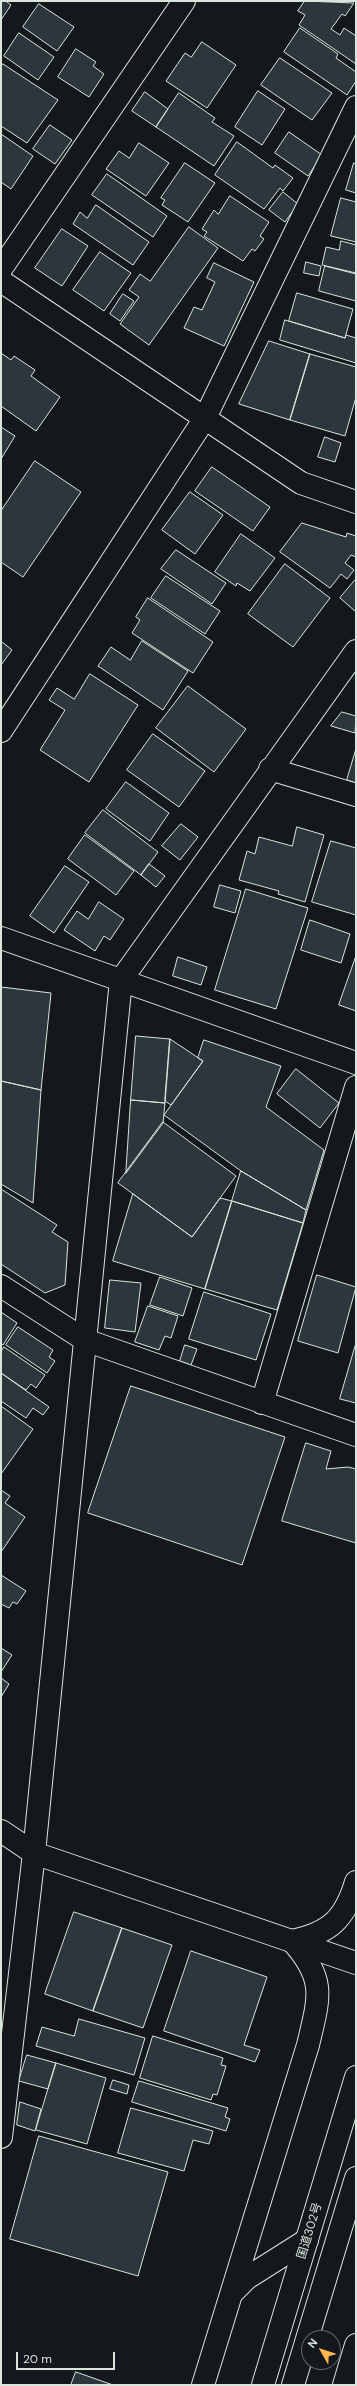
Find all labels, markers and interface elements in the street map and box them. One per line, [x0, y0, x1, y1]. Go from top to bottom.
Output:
street label: 国道302号 [295, 2201, 325, 2261]
north arrow [301, 2330, 341, 2370]
text: N [304, 2336, 320, 2351]
scale bar [18, 2344, 117, 2370]
text: 20 m [23, 2351, 52, 2367]

